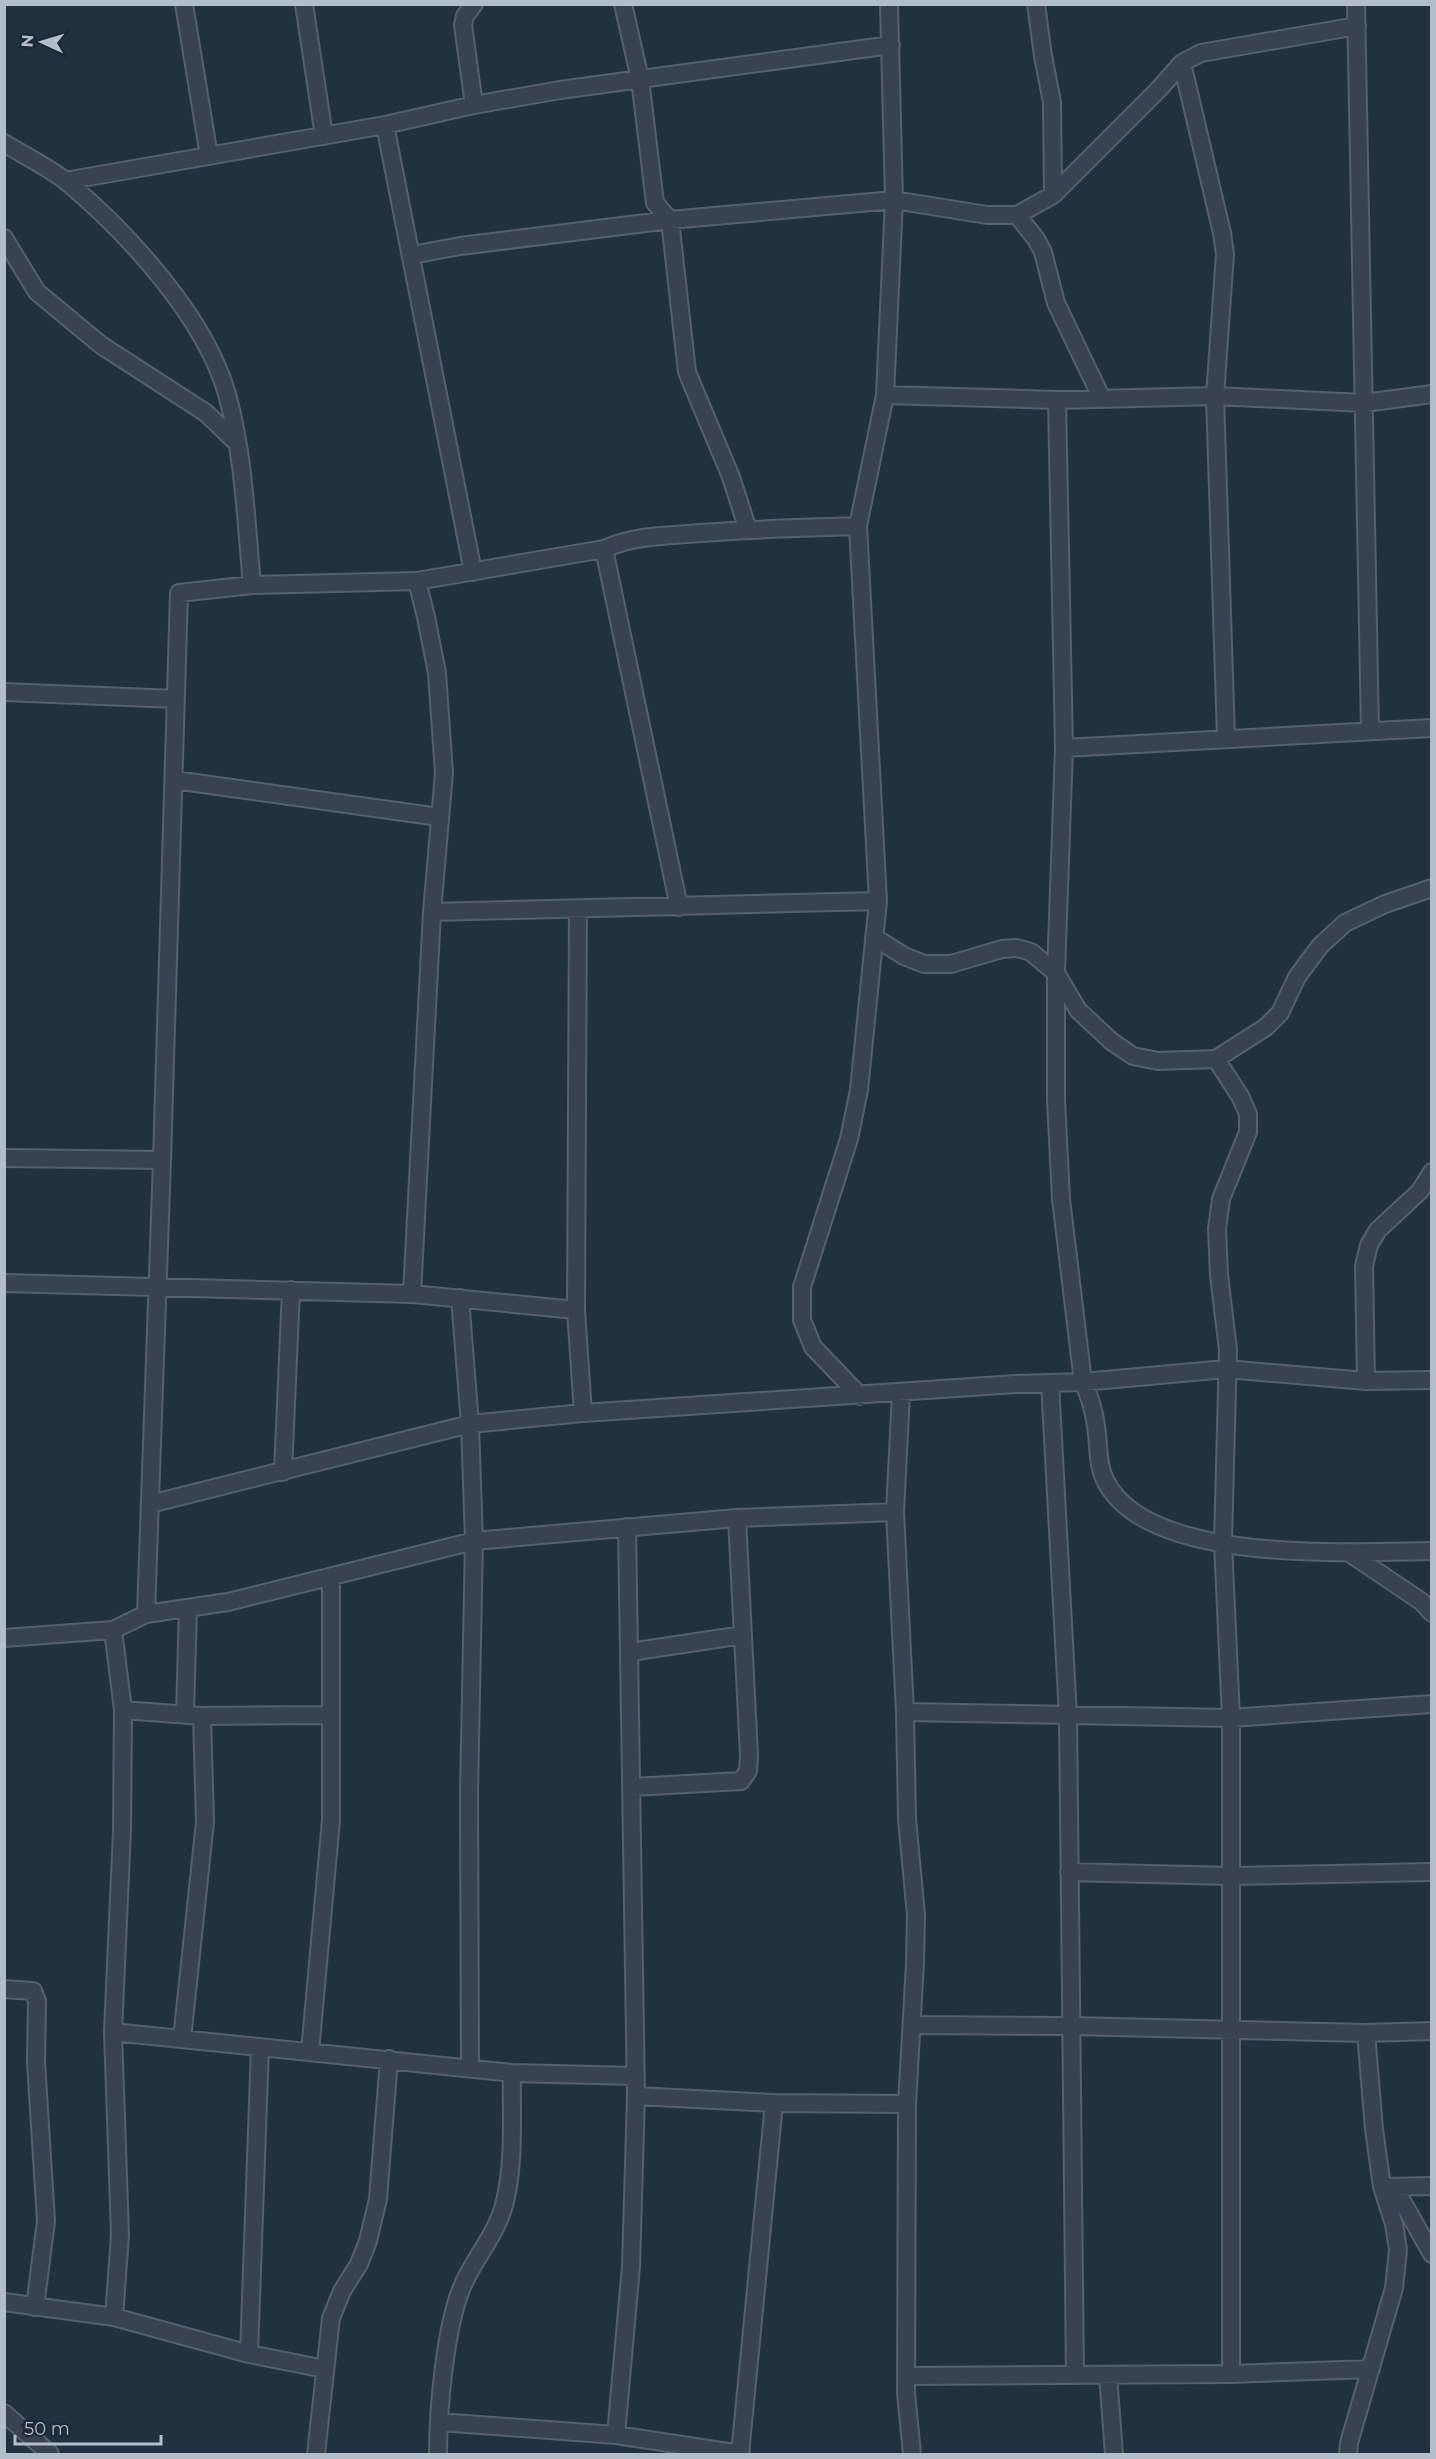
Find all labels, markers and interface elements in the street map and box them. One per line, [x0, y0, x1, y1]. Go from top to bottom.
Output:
north arrow [12, 12, 72, 72]
text: N [18, 34, 37, 48]
scale bar [15, 2408, 160, 2446]
text: 50 m [24, 2418, 70, 2440]

